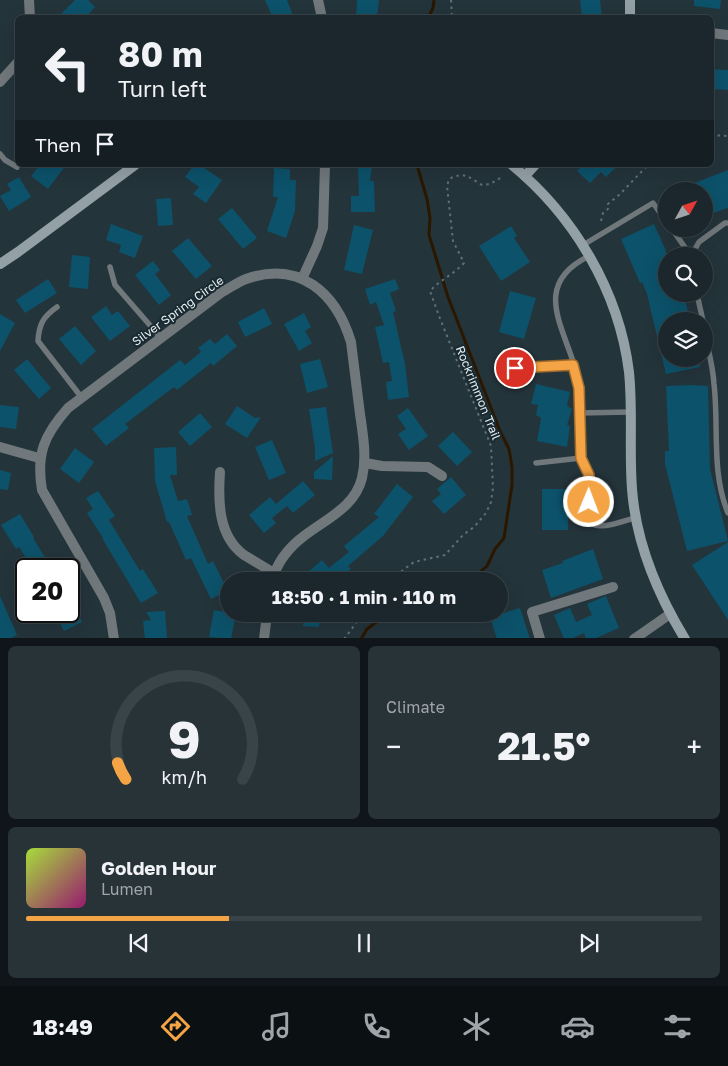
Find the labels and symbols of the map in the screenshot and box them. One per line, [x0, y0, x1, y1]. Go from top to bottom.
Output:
north arrow [658, 182, 712, 238]
street label: Silver Spring Circle [129, 272, 226, 349]
street label: Rockrimmon Trail [453, 344, 504, 442]
pin [494, 347, 536, 389]
position arrow [562, 475, 614, 527]
speed limit sign: 20 [15, 558, 80, 623]

